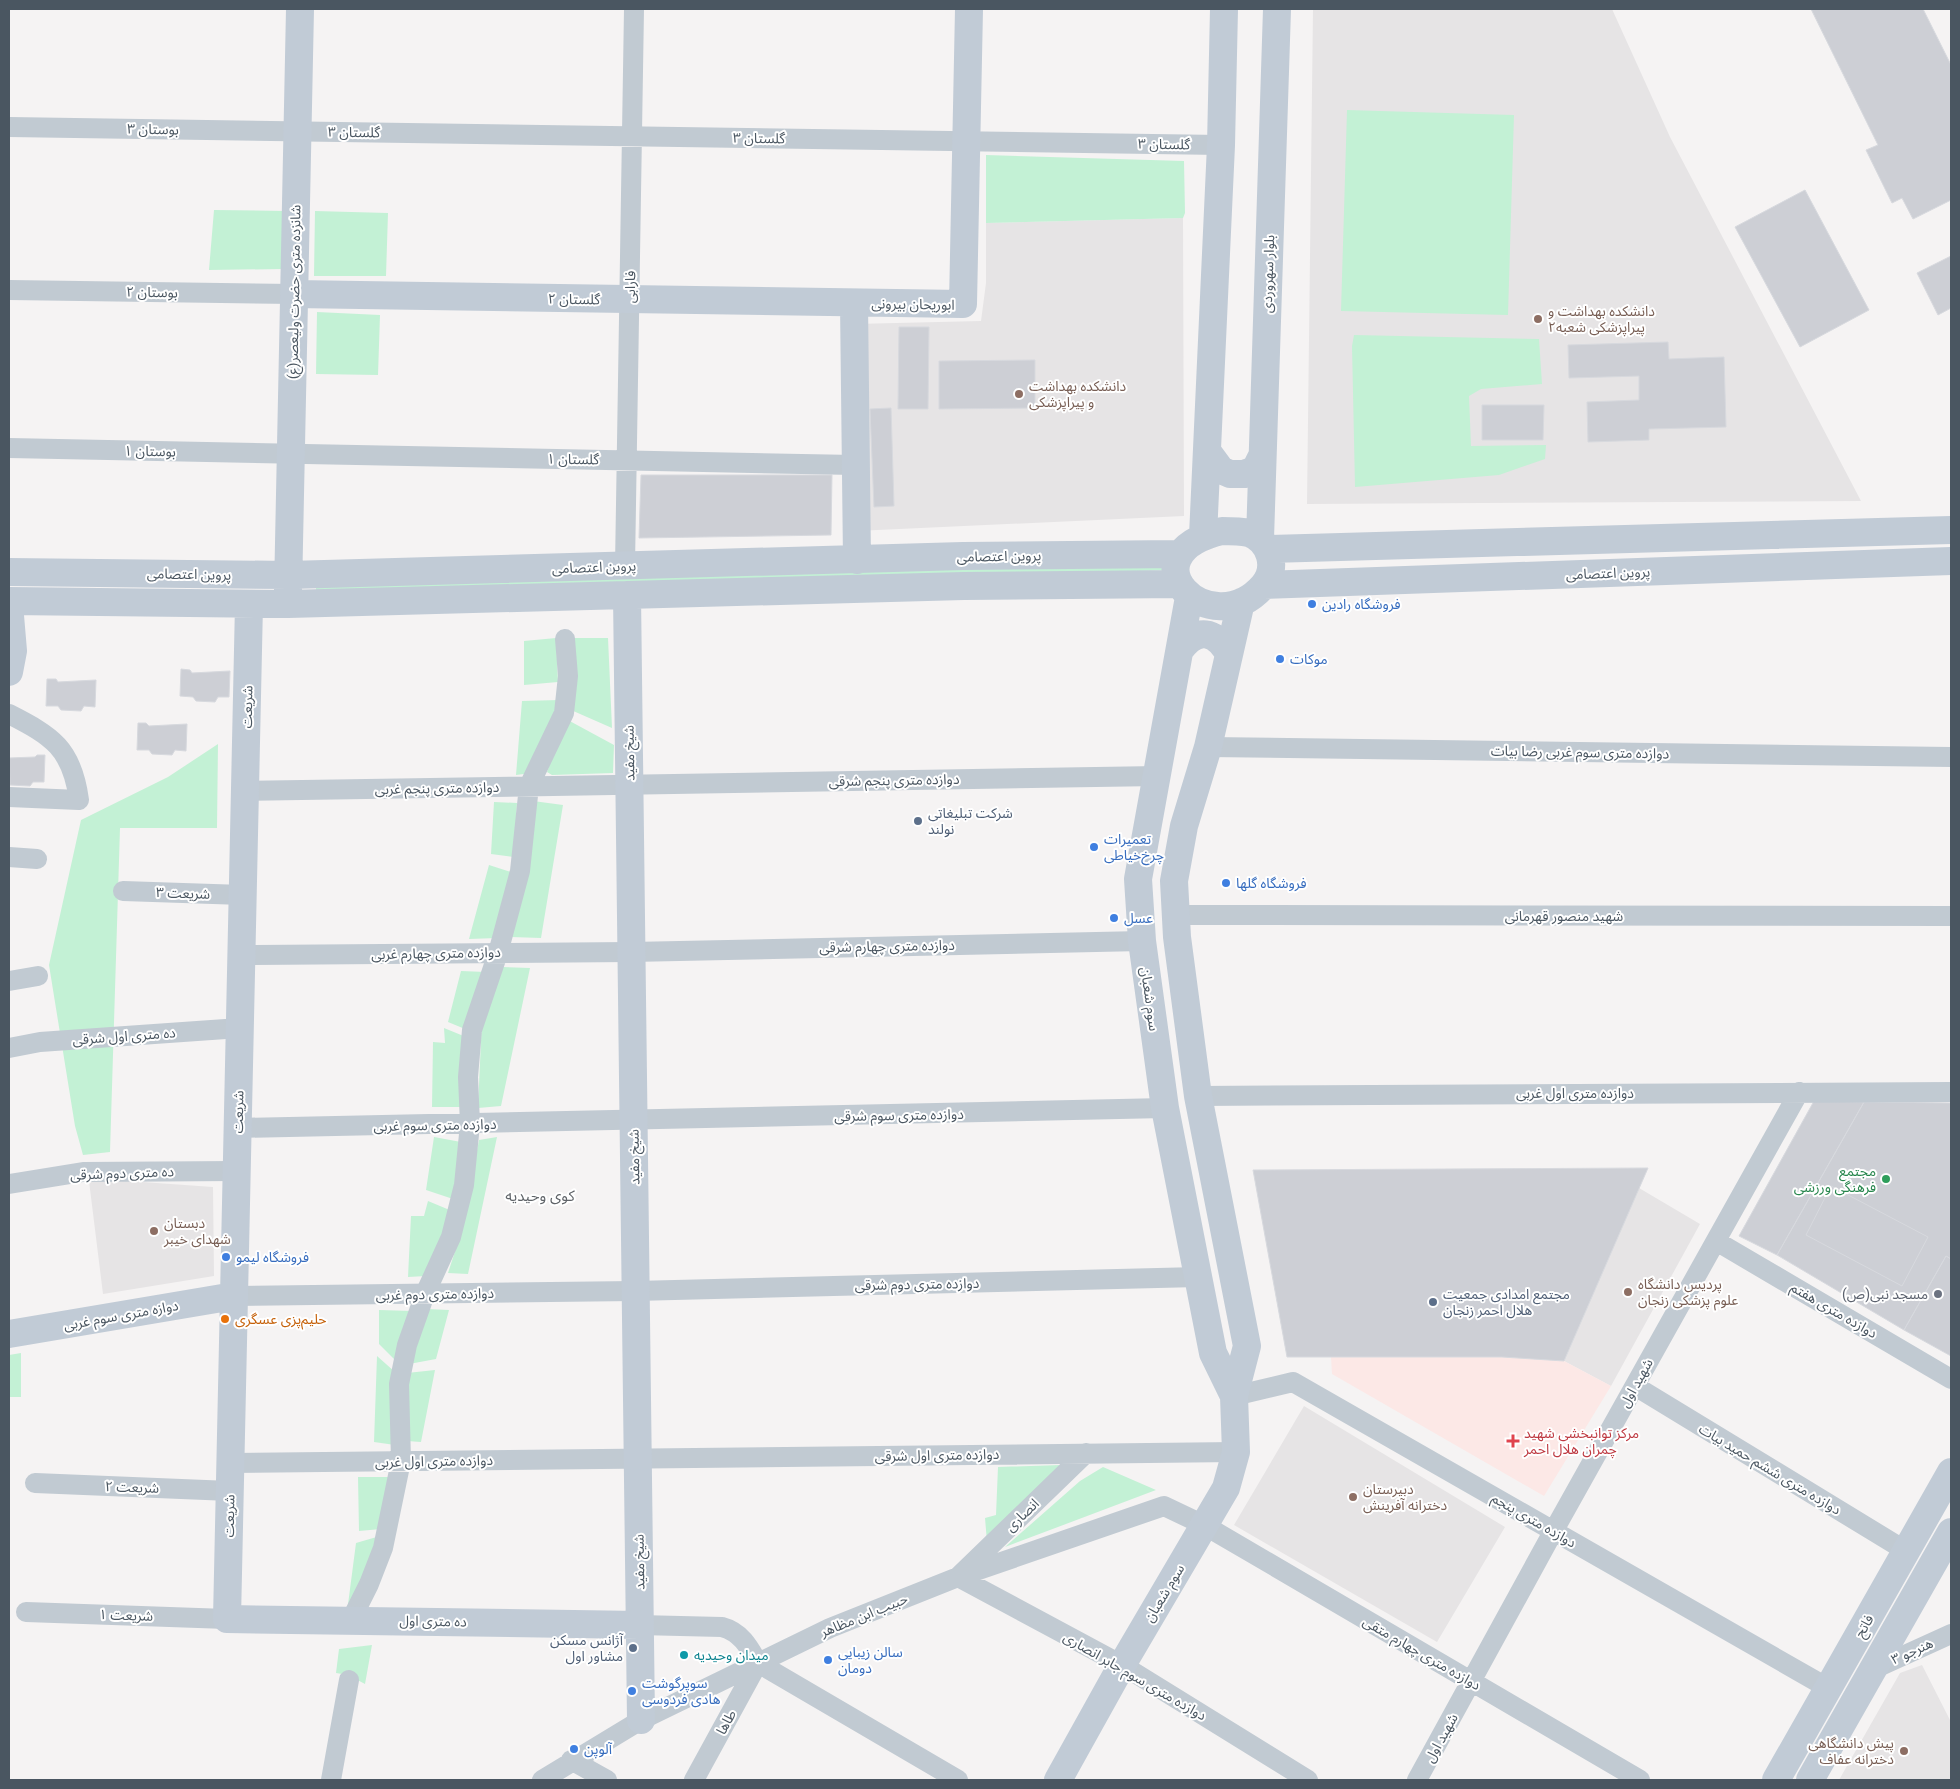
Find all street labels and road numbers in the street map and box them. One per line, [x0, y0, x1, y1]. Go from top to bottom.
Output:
street label: بوستان ۳ [127, 121, 179, 138]
street label: گلستان ۳ [328, 124, 381, 141]
street label: گلستان ۳ [733, 130, 786, 147]
street label: گلستان ۳ [1138, 136, 1191, 153]
street label: شانزده متری حضرت ولیعصر(ع) [284, 205, 307, 379]
street label: بلوار سهروردی [1259, 234, 1278, 314]
street label: فارابی [622, 271, 639, 303]
street label: بوستان ۲ [126, 284, 178, 301]
street label: گلستان ۲ [548, 291, 601, 308]
street label: ابوریحان بیرونی [871, 295, 955, 314]
street label: بوستان ۱ [124, 443, 176, 460]
street label: گلستان ۱ [547, 451, 600, 468]
street label: پروین اعتصامی [957, 547, 1041, 567]
street label: پروین اعتصامی [552, 558, 637, 579]
street label: پروین اعتصامی [1566, 564, 1651, 585]
street label: پروین اعتصامی [147, 565, 231, 585]
street label: شریعت [239, 685, 256, 729]
street label: شیخ مفید [621, 725, 640, 781]
street label: دوازده متری سوم غربی رضا بیات [1491, 742, 1670, 765]
street label: دوازده متری پنجم شرقی [828, 771, 960, 792]
street label: دوازده متری پنجم غربی [375, 779, 500, 800]
street label: شریعت ۳ [156, 884, 210, 903]
street label: شهید منصور قهرمانی [1505, 908, 1623, 925]
street label: دوازده متری چهارم شرقی [819, 937, 955, 958]
street label: دوازده متری چهارم غربی [371, 944, 501, 965]
street label: سوم شعبان [1135, 966, 1162, 1033]
street label: ده متری اول شرقی [72, 1024, 177, 1049]
street label: دوازده متری اول غربی [1516, 1085, 1634, 1102]
street label: شریعت [230, 1090, 247, 1134]
street label: دوازده متری سوم شرقی [834, 1106, 964, 1127]
street label: دوازده متری سوم غربی [373, 1116, 497, 1137]
street label: شیخ مفید [626, 1129, 645, 1185]
street label: ده متری دوم شرقی [70, 1163, 175, 1186]
street label: دوازده متری دوم شرقی [854, 1275, 980, 1296]
street label: دوازده متری هفتم [1786, 1279, 1880, 1344]
street label: دوازده متری دوم غربی [376, 1285, 495, 1306]
street label: دوازه متری سوم غربی [62, 1297, 180, 1336]
street label: شهید اول [1616, 1356, 1657, 1411]
street label: دوازده متری ششم حمید بیات [1695, 1420, 1844, 1520]
street label: دوازده متری اول شرقی [875, 1446, 1000, 1465]
street label: دوازده متری اول غربی [375, 1452, 493, 1471]
street label: شریعت ۲ [105, 1478, 159, 1497]
street label: دوازده متری پنجم [1487, 1489, 1579, 1553]
street label: شریعت [221, 1494, 238, 1538]
street label: انصاری [1002, 1495, 1043, 1535]
street label: شیخ مفید [631, 1534, 650, 1590]
street label: سوم شعبان [1141, 1561, 1190, 1626]
street label: حبیب ابن مظاهر [817, 1590, 910, 1641]
street label: شریعت ۱ [99, 1606, 153, 1625]
street label: ده متری اول [399, 1612, 467, 1631]
street label: فاتح [1851, 1612, 1879, 1642]
street label: دوازده متری چهارم متقی [1359, 1613, 1484, 1696]
street label: دوازده متری سوم جابر انصاری [1059, 1629, 1210, 1726]
street label: هنرجو ۳ [1889, 1635, 1936, 1668]
street label: طاها [713, 1707, 739, 1737]
street label: شهید اول [1421, 1711, 1462, 1766]

